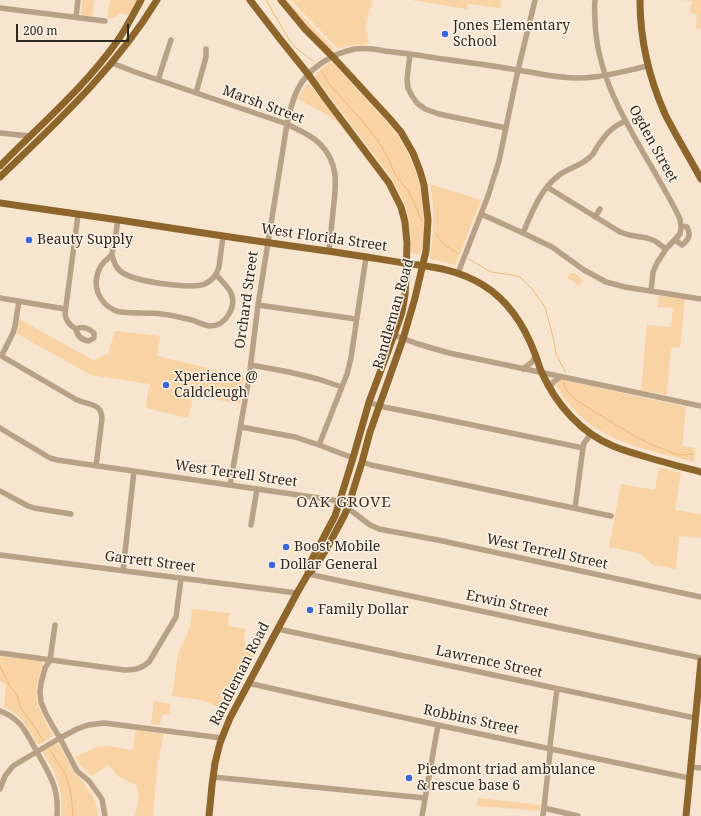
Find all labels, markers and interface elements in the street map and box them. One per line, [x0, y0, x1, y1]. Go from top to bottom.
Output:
scale bar [18, 16, 131, 42]
place label: Jones Elementary School [453, 18, 570, 50]
text: 200 m [23, 22, 58, 39]
marker: Jones Elementary School [440, 29, 450, 39]
street label: Marsh Street [220, 82, 306, 128]
street label: Ogden Street [625, 102, 681, 186]
street label: West Florida Street [260, 221, 388, 255]
place label: Beauty Supply [37, 232, 133, 248]
marker: Beauty Supply [24, 235, 34, 245]
street label: Orchard Street [232, 250, 262, 350]
street label: Randleman Road [370, 257, 418, 371]
place label: Xperience @ Caldcleugh [174, 369, 258, 402]
marker: Xperience @ Caldcleugh [161, 380, 171, 390]
street label: West Terrell Street [174, 457, 298, 491]
district label: OAK GROVE [296, 494, 392, 512]
street label: West Terrell Street [485, 531, 609, 573]
place label: Boost Mobile [294, 539, 380, 555]
marker: Boost Mobile [281, 542, 291, 552]
street label: Garrett Street [104, 548, 196, 576]
place label: Dollar General [280, 557, 378, 573]
marker: Dollar General [267, 560, 277, 570]
street label: Erwin Street [464, 587, 550, 621]
place label: Family Dollar [318, 602, 409, 618]
marker: Family Dollar [305, 605, 315, 615]
street label: Randleman Road [207, 619, 273, 729]
street label: Lawrence Street [434, 642, 544, 682]
street label: Robbins Street [422, 702, 520, 738]
place label: Piedmont triad ambulance & rescue base 6 [417, 762, 595, 794]
marker: Piedmont triad ambulance & rescue base 6 [404, 773, 414, 783]

